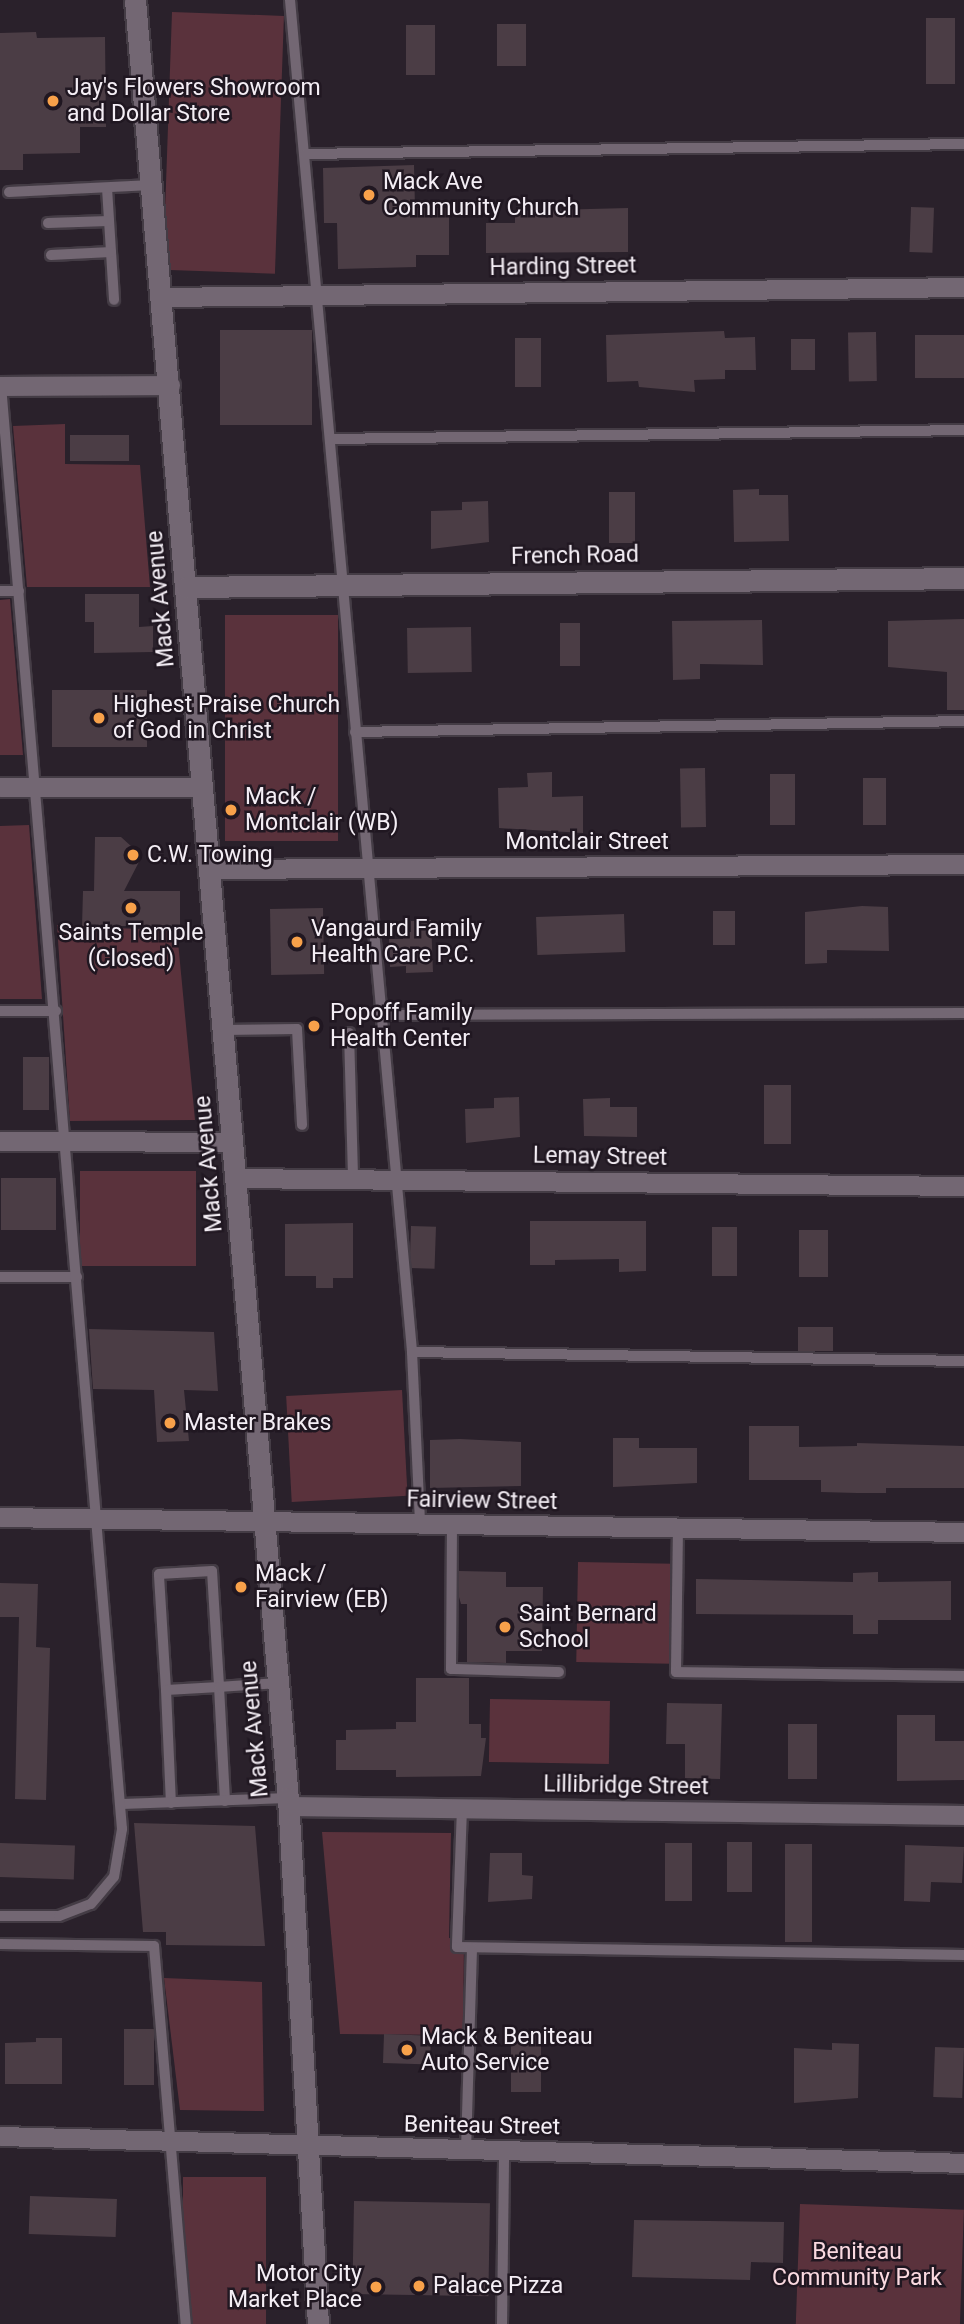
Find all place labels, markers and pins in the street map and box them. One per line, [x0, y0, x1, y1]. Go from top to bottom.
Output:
place label: Jay's Flowers Showroom and Dollar Store [67, 74, 321, 128]
marker: Jay's Flowers Showroom and Dollar Store [45, 93, 61, 109]
place label: Mack Ave Community Church [383, 168, 579, 222]
marker: Mack Ave Community Church [361, 187, 377, 203]
place label: Highest Praise Church of God in Christ [113, 691, 340, 745]
marker: Highest Praise Church of God in Christ [91, 710, 107, 726]
place label: Mack / Montclair (WB) [245, 783, 398, 837]
marker: Mack / Montclair (WB) [223, 802, 239, 818]
place label: C.W. Towing [147, 841, 273, 869]
marker: C.W. Towing [125, 847, 141, 863]
marker: Saints Temple (Closed) [123, 900, 139, 916]
place label: Vangaurd Family Health Care P.C. [311, 915, 482, 969]
place label: Saints Temple (Closed) [58, 919, 204, 973]
marker: Vangaurd Family Health Care P.C. [289, 934, 305, 950]
place label: Popoff Family Health Center [330, 999, 472, 1053]
marker: Popoff Family Health Center [304, 1016, 324, 1036]
place label: Master Brakes [184, 1409, 331, 1437]
marker: Master Brakes [162, 1415, 178, 1431]
place label: Mack / Fairview (EB) [255, 1560, 389, 1614]
marker: Mack / Fairview (EB) [233, 1579, 249, 1595]
place label: Saint Bernard School [519, 1600, 657, 1654]
marker: Saint Bernard School [497, 1619, 513, 1635]
place label: Mack & Beniteau Auto Service [421, 2023, 593, 2077]
marker: Mack & Beniteau Auto Service [399, 2042, 415, 2058]
place label: Motor City Market Place [228, 2260, 362, 2314]
place label: Palace Pizza [433, 2272, 563, 2300]
marker: Palace Pizza [411, 2278, 427, 2294]
marker: Motor City Market Place [368, 2279, 384, 2295]

